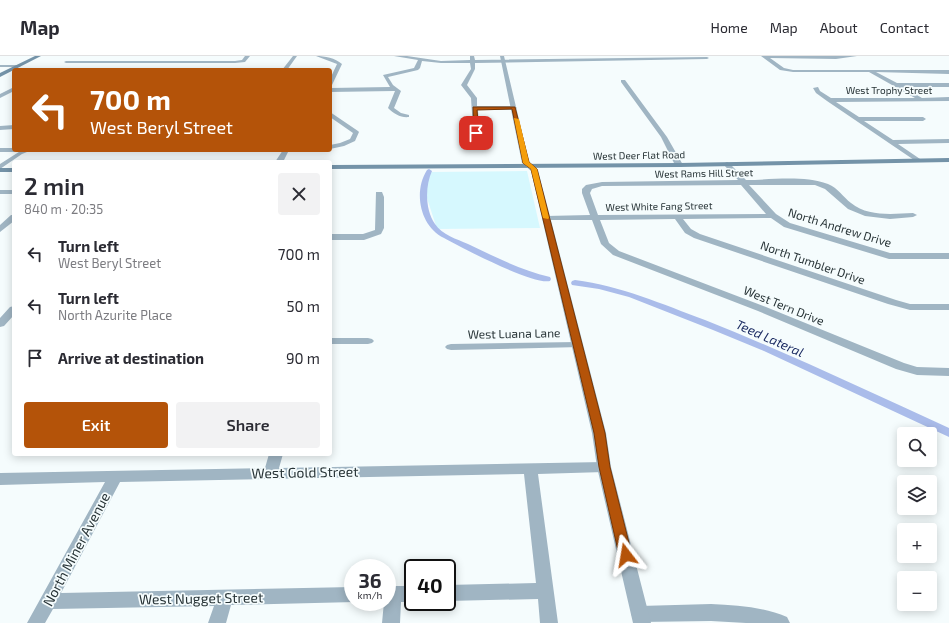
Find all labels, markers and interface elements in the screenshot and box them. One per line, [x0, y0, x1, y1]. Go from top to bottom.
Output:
text: Map [20, 16, 60, 39]
text: Home [711, 19, 748, 36]
text: Map [770, 19, 798, 36]
text: About [820, 19, 858, 36]
text: Contact [880, 19, 929, 36]
text: 700 m [90, 82, 171, 116]
icon: left [24, 84, 76, 136]
street label: West Trophy Street [846, 84, 933, 96]
text: West Beryl Street [90, 116, 233, 138]
pin [459, 116, 493, 150]
icon: arrive [465, 122, 487, 144]
street label: West Deer Flat Road [593, 148, 685, 162]
street label: West Rams Hill Street [655, 166, 753, 180]
text: 2 min [24, 171, 85, 200]
button: close [278, 173, 320, 215]
street label: West White Fang Street [605, 199, 713, 213]
text: 840 m · 20:35 [24, 201, 103, 217]
street label: North Andrew Drive [787, 205, 893, 249]
text: Turn left [58, 237, 119, 255]
street label: North Tumbler Drive [759, 237, 867, 287]
icon: left [24, 243, 46, 265]
text: 700 m [278, 245, 320, 263]
text: West Beryl Street [58, 255, 161, 271]
street label: West Tern Drive [742, 282, 826, 328]
text: Turn left [58, 289, 119, 307]
icon: left [24, 295, 46, 317]
text: 50 m [286, 297, 320, 315]
text: North Azurite Place [58, 307, 172, 323]
water label: Teed Lateral [734, 316, 807, 360]
street label: West Luana Lane [467, 325, 561, 341]
icon: arrive [24, 347, 46, 369]
text: Arrive at destination [58, 349, 204, 367]
text: 90 m [286, 349, 320, 367]
button: Exit [24, 402, 168, 448]
button: Share [176, 402, 320, 448]
map controls [897, 427, 937, 611]
button: search [897, 427, 937, 467]
street label: West Gold Street [251, 463, 359, 481]
button: layers [897, 475, 937, 515]
street label: North Miner Avenue [39, 489, 113, 609]
button: + [897, 523, 937, 563]
position arrow [605, 534, 647, 576]
speed limit sign: 40 [404, 559, 456, 611]
text: 36 [358, 568, 382, 592]
button: − [897, 571, 937, 611]
street label: West Nugget Street [139, 588, 263, 608]
text: km/h [358, 589, 382, 601]

